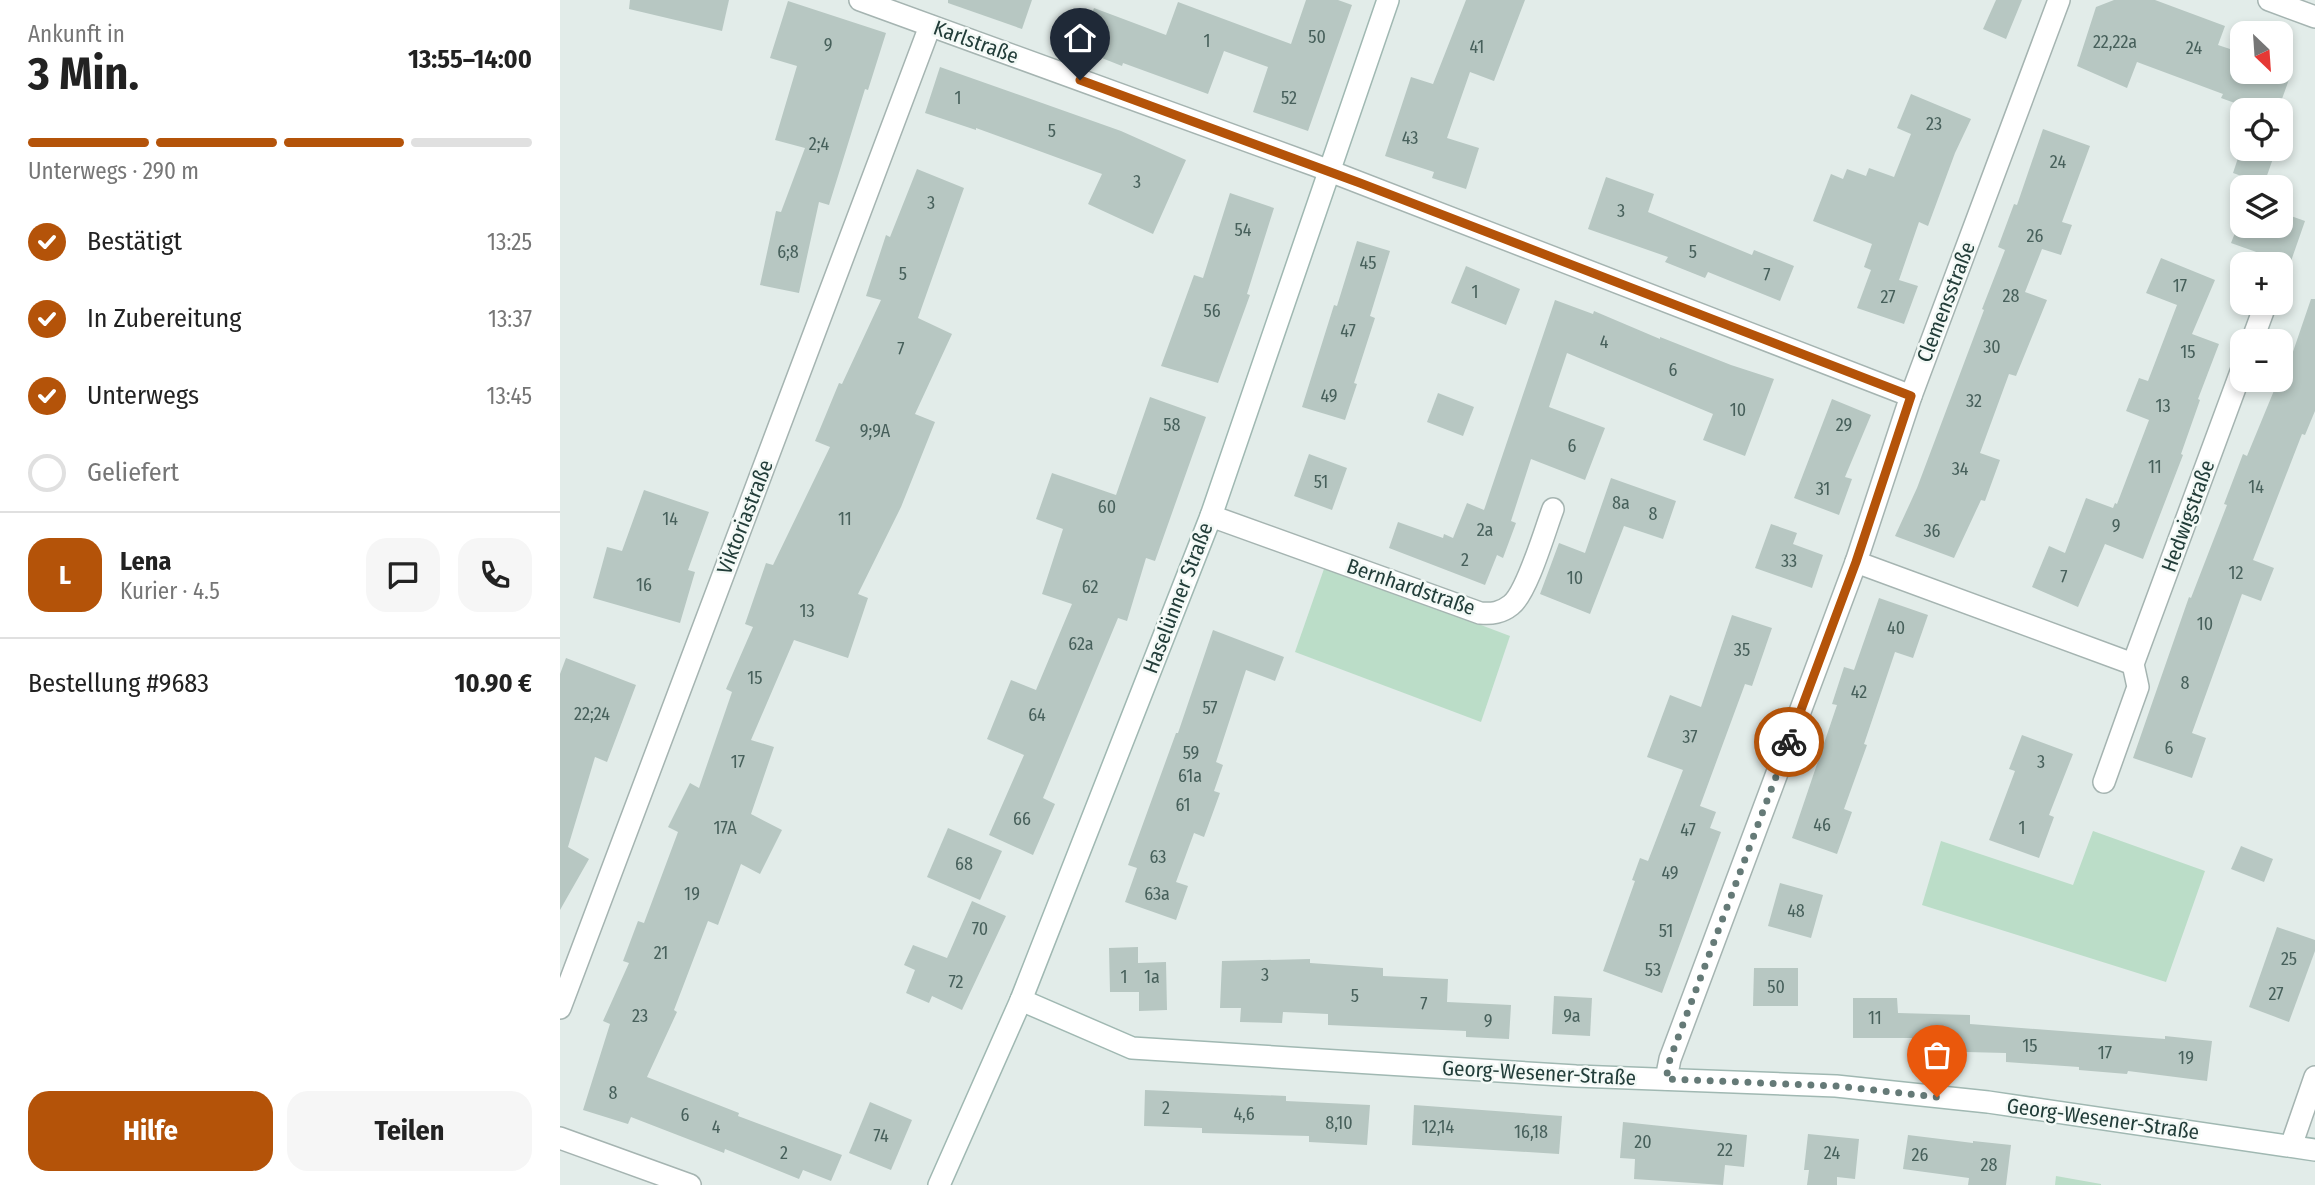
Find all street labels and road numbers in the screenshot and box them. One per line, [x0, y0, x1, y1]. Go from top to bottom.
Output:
street label: Karlstraße [930, 15, 1022, 69]
street label: Clemensstraße [1911, 238, 1981, 366]
street label: Viktoriastraße [711, 456, 779, 578]
street label: Hedwigstraße [2156, 456, 2220, 576]
street label: Haselünner Straße [1137, 519, 1219, 677]
street label: Bernhardstraße [1343, 553, 1479, 621]
street label: Georg-Wesener-Straße [1441, 1055, 1637, 1091]
street label: Georg-Wesener-Straße [2005, 1093, 2201, 1145]

